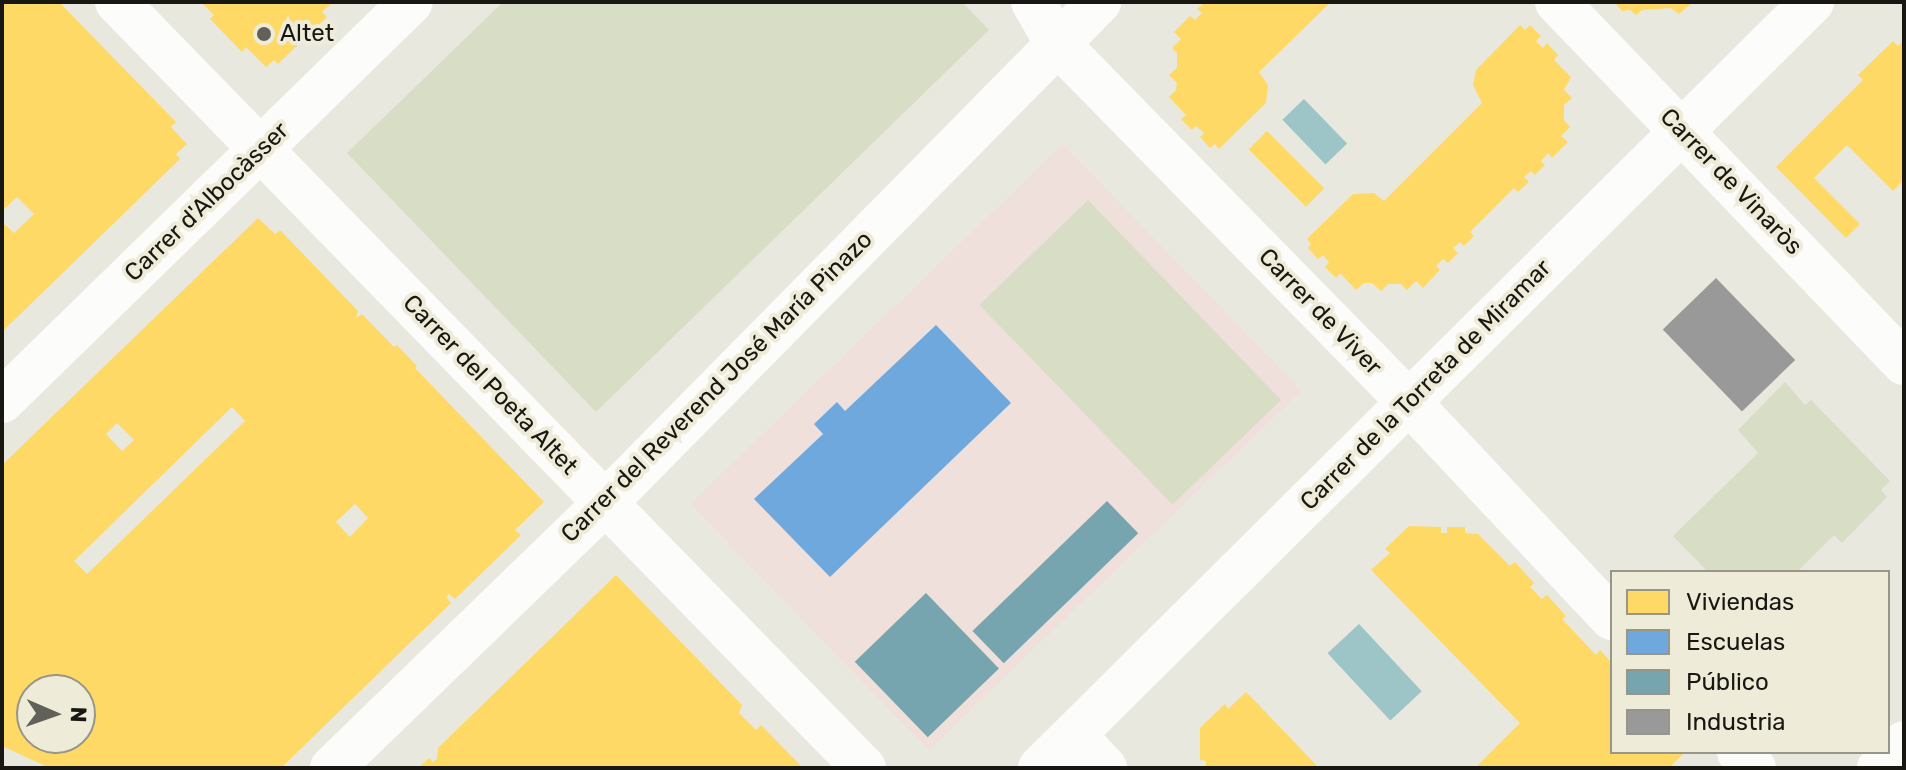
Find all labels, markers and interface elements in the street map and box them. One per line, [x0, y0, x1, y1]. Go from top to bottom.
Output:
place label: Altet [280, 20, 334, 48]
marker: Altet [255, 25, 273, 43]
street label: Carrer de Vinaròs [1653, 102, 1809, 262]
street label: Carrer d'Albocàsser [119, 116, 295, 288]
street label: Carrer del Reverend José María Pinazo [555, 225, 879, 549]
street label: Carrer de Viver [1252, 242, 1388, 382]
street label: Carrer de la Torreta de Miramar [1294, 253, 1558, 517]
street label: Carrer del Poeta Altet [396, 289, 584, 481]
legend [1610, 570, 1890, 754]
text: Viviendas [1686, 588, 1794, 616]
text: Escuelas [1686, 628, 1785, 656]
text: Público [1686, 668, 1769, 696]
north arrow [16, 674, 96, 754]
text: N [65, 706, 92, 723]
text: Industria [1686, 708, 1786, 736]

